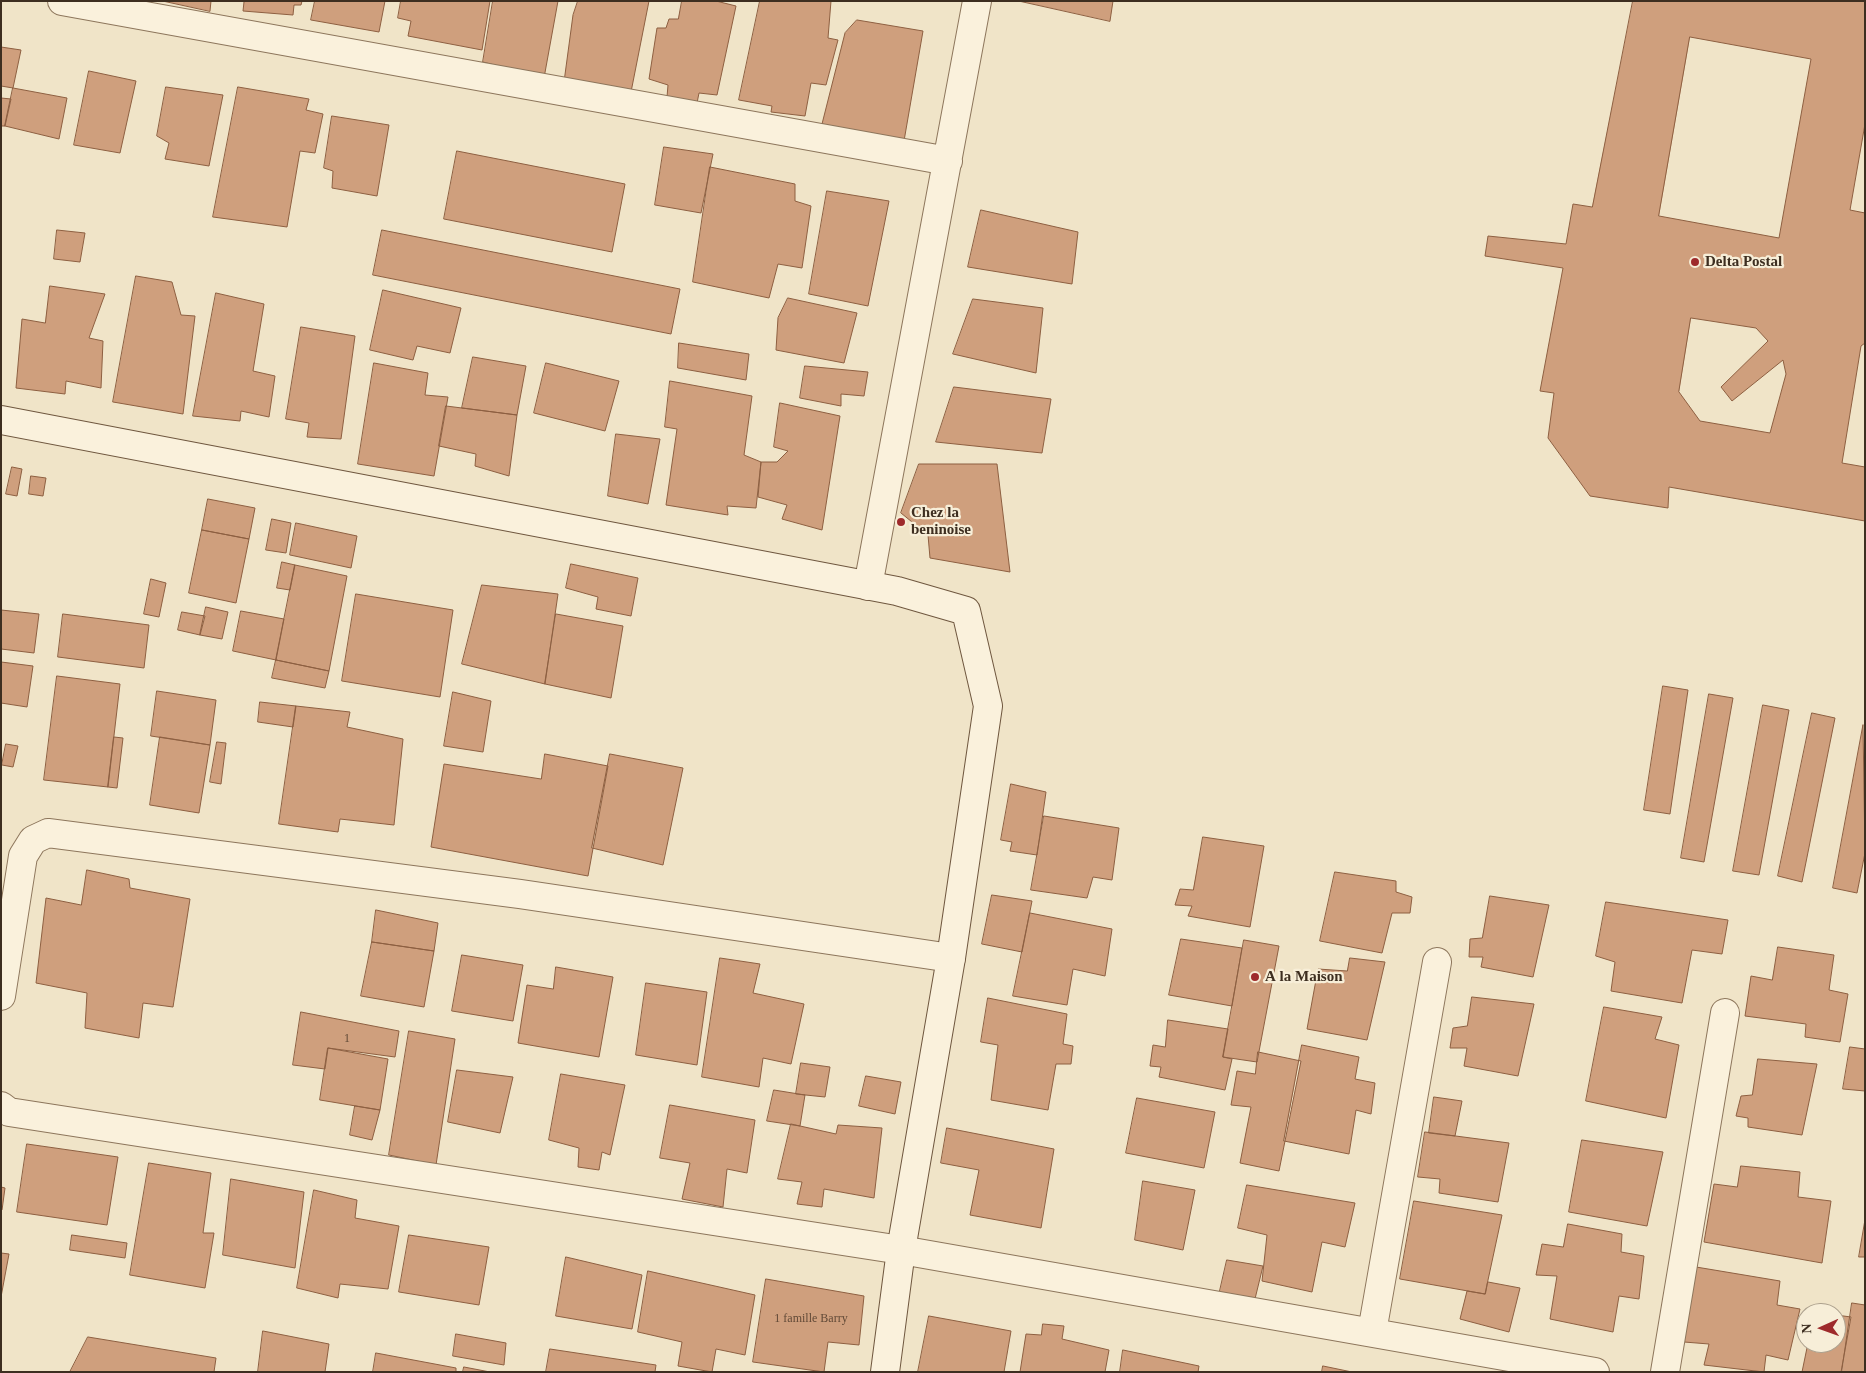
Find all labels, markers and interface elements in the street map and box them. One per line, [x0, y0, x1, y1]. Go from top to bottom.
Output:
place label: Delta Postal [1705, 253, 1782, 271]
marker: Delta Postal [1689, 256, 1701, 268]
place label: Chez la beninoise [911, 504, 971, 539]
marker: Chez la beninoise [895, 516, 907, 528]
place label: A la Maison [1265, 968, 1343, 986]
marker: A la Maison [1249, 971, 1261, 983]
house number: 1 [344, 1032, 350, 1046]
north arrow [1796, 1303, 1846, 1353]
house number: 1 famille Barry [774, 1312, 848, 1326]
text: N [1799, 1323, 1814, 1334]

